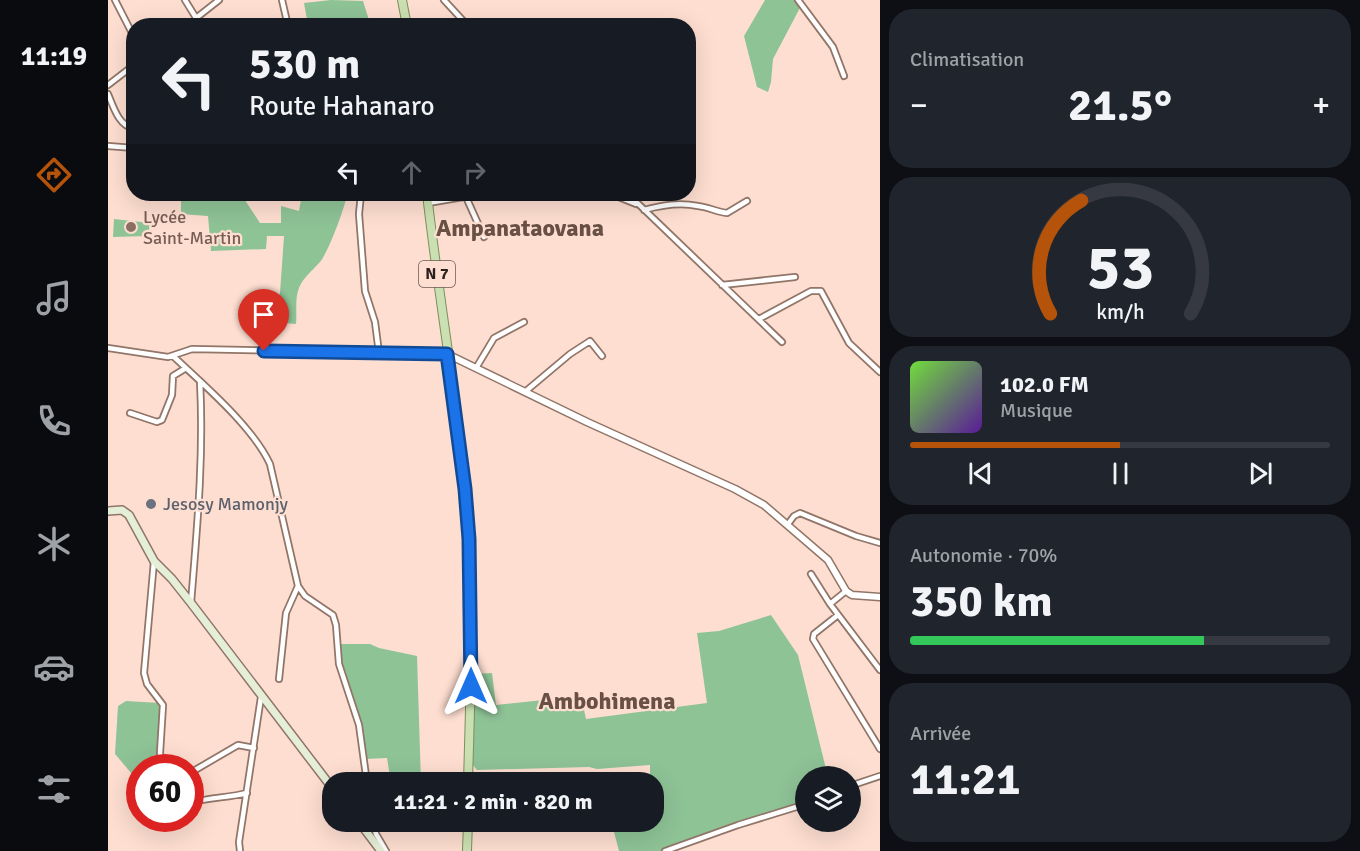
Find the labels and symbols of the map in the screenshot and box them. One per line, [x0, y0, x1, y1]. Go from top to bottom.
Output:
place label: Lycée Saint-Martin [143, 206, 241, 249]
district label: Ampanataovana [436, 213, 604, 243]
marker: Lycée Saint-Martin [124, 220, 138, 234]
road number: N 7 [419, 261, 455, 287]
pin [238, 289, 289, 351]
place label: Jesosy Mamonjy [163, 493, 289, 515]
marker: Jesosy Mamonjy [144, 497, 158, 511]
position arrow [439, 654, 503, 718]
district label: Ambohimena [538, 686, 676, 716]
speed limit sign: 60 [126, 754, 204, 832]

